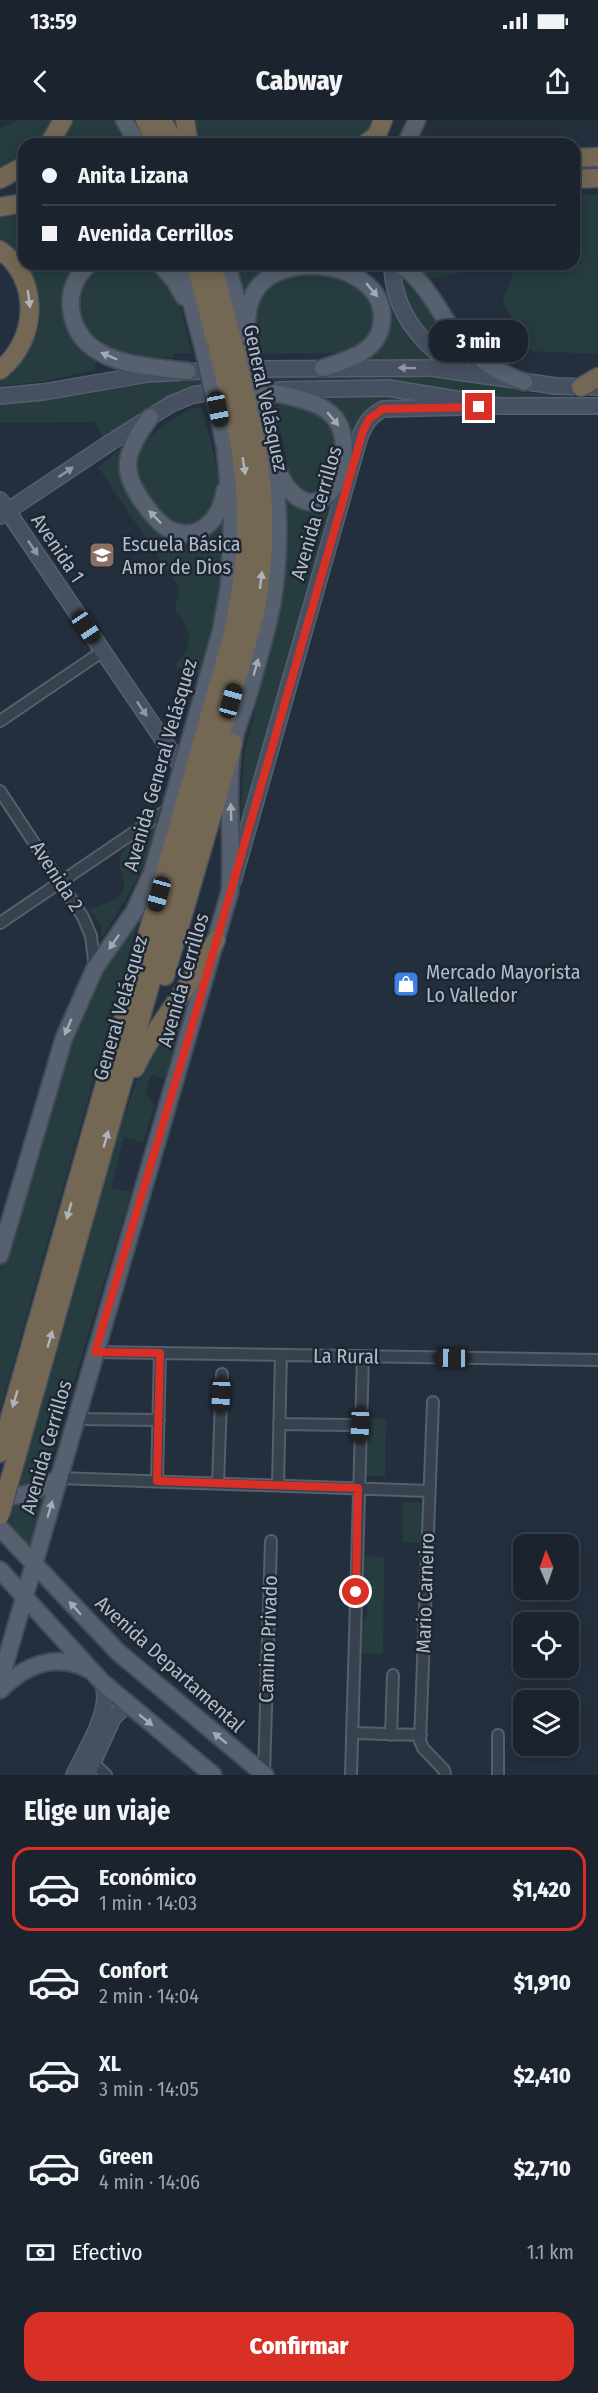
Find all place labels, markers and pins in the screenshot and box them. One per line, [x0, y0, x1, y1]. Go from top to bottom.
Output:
place label: Escuela Básica Amor de Dios [122, 532, 241, 579]
school or university icon: Escuela Básica Amor de Dios [87, 540, 117, 570]
place label: Mercado Mayorista Lo Valledor [426, 960, 580, 1007]
shop icon: Mercado Mayorista Lo Valledor [391, 969, 421, 999]

